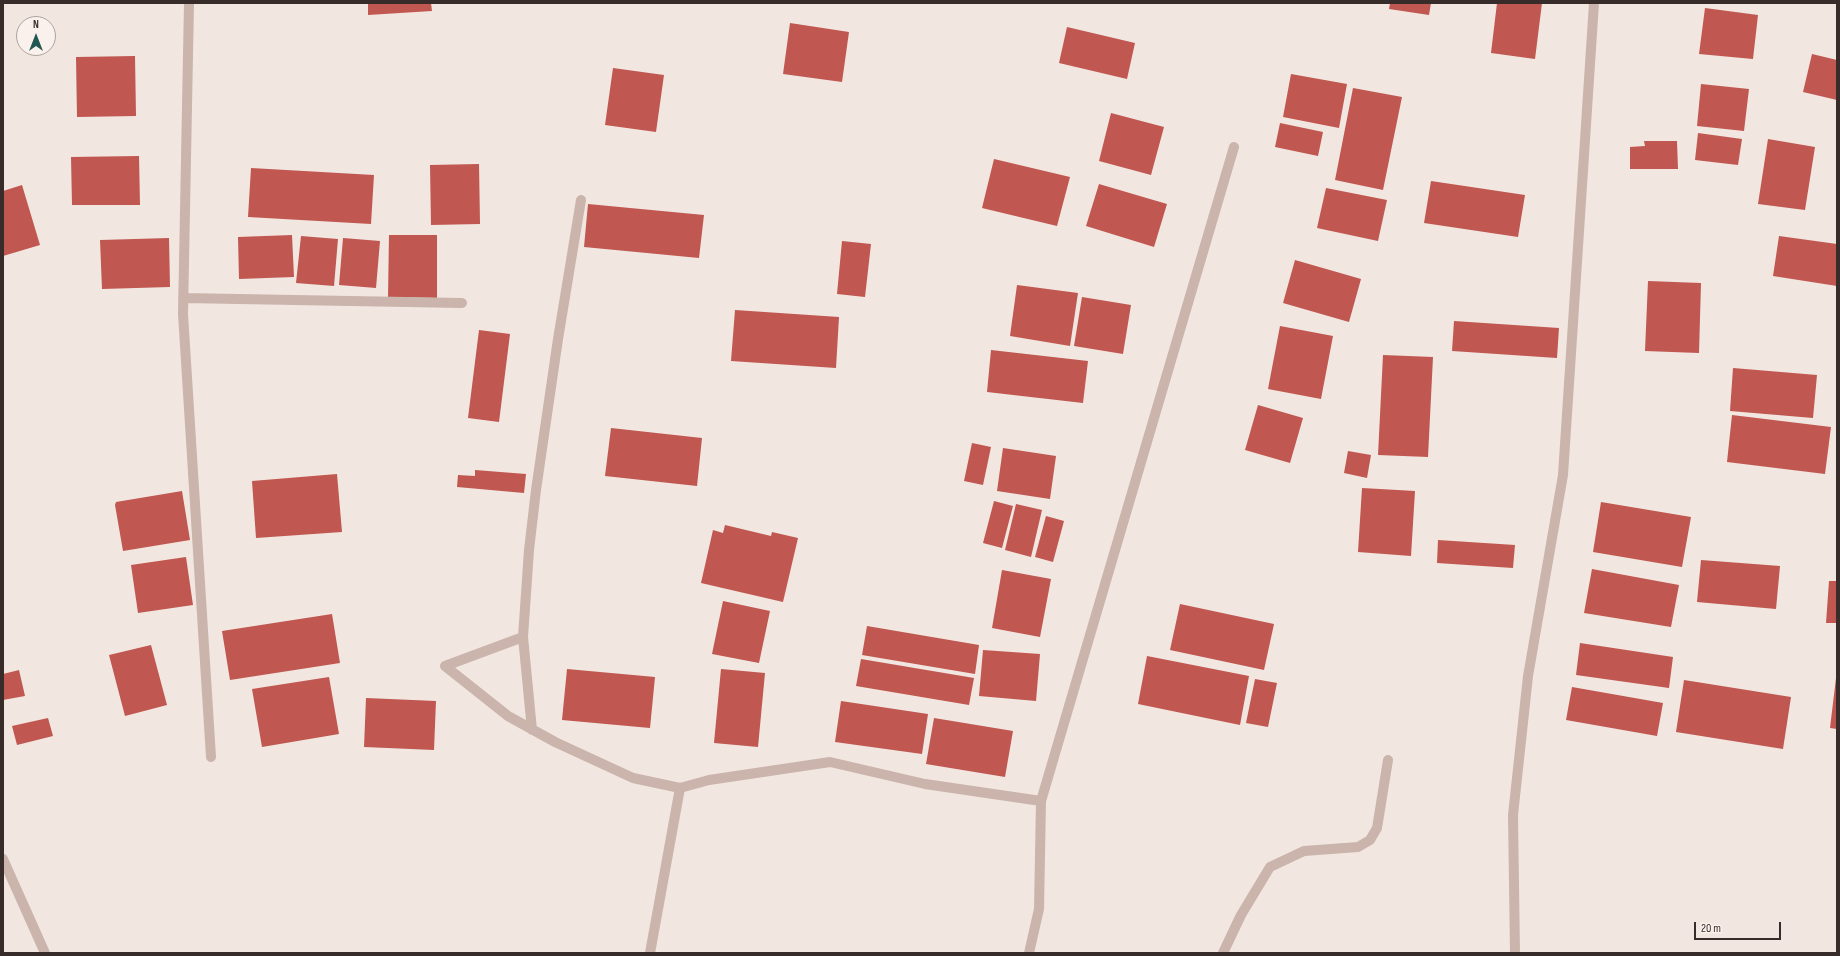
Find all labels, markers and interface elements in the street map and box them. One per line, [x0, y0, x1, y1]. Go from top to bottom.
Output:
north arrow [16, 16, 56, 56]
text: N [33, 18, 39, 31]
scale bar [1696, 914, 1783, 940]
text: 20 m [1701, 921, 1721, 936]

